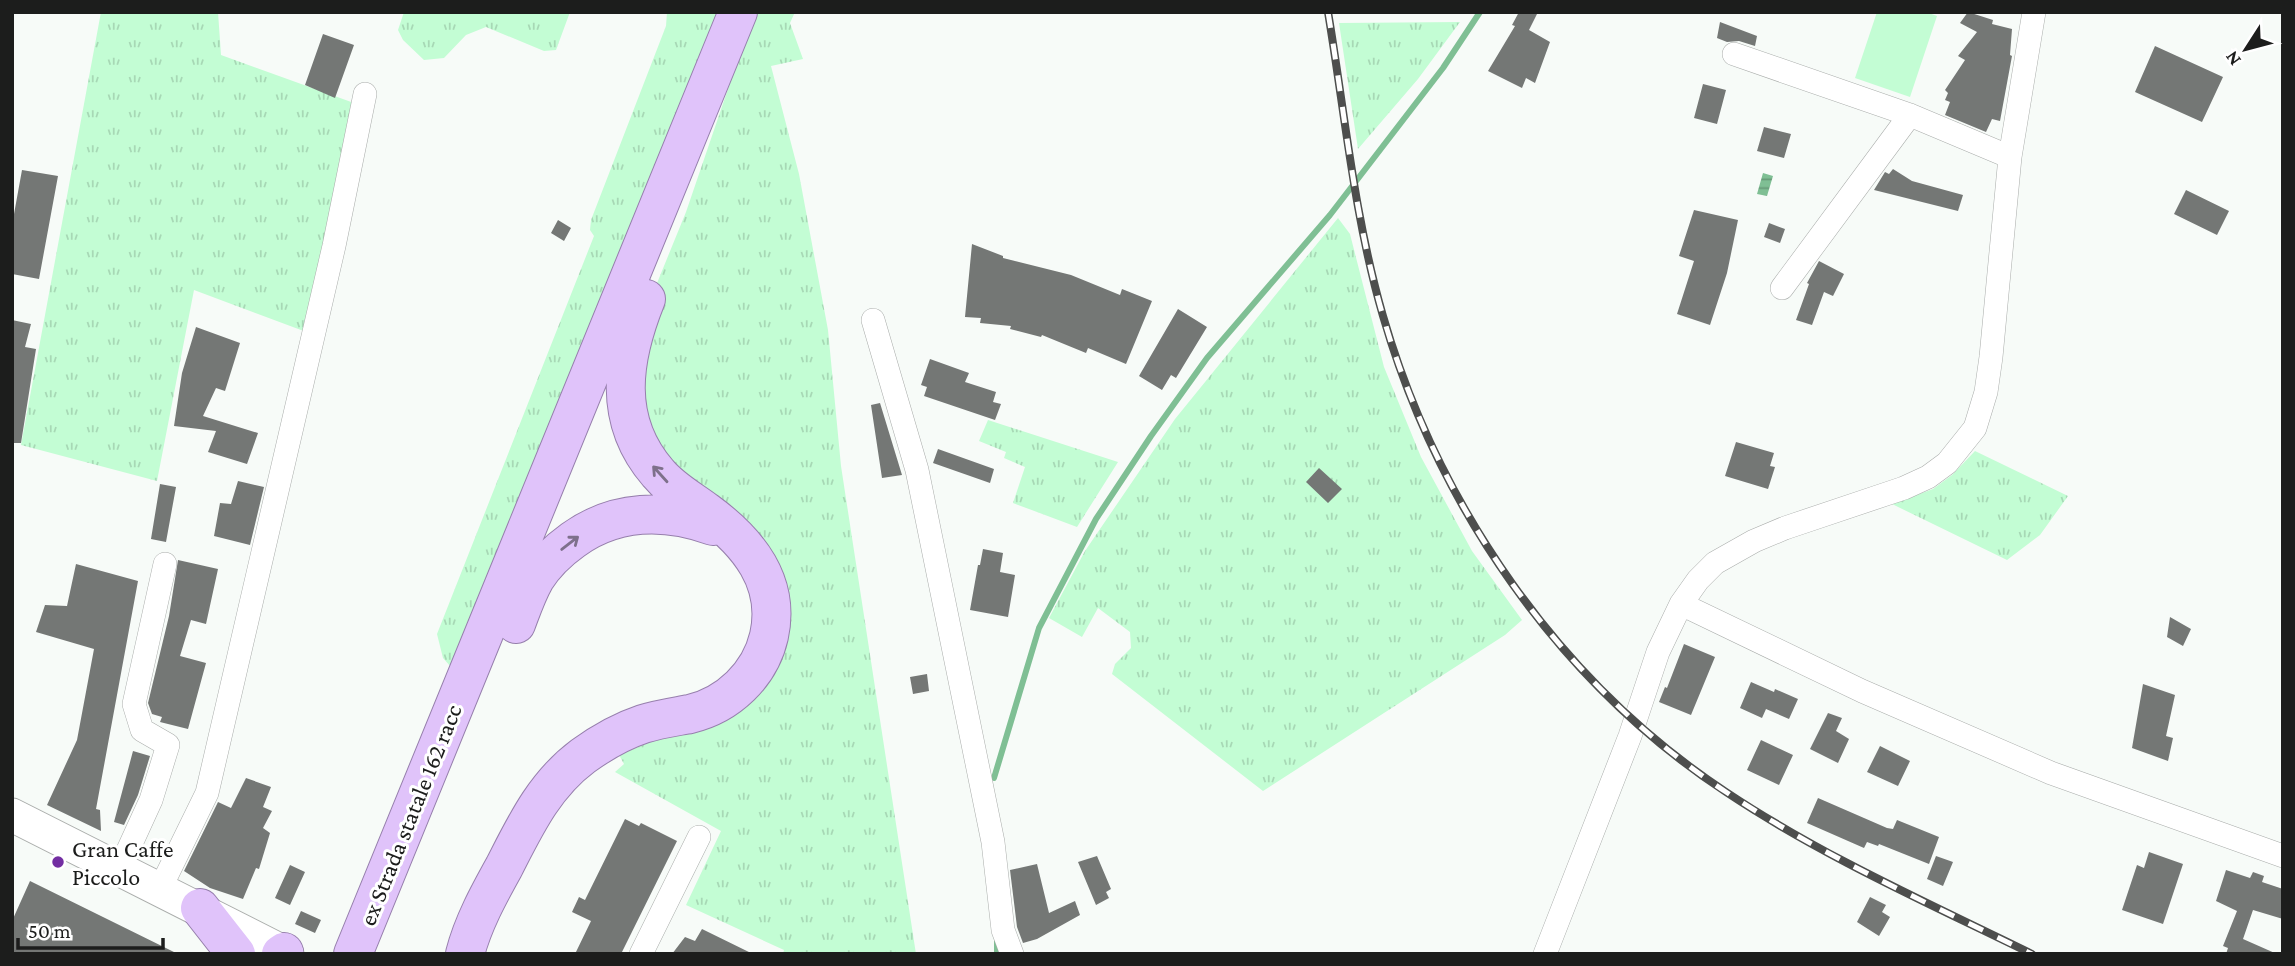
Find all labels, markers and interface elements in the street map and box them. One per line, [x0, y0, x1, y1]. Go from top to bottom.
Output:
north arrow [2211, 14, 2281, 84]
text: N [2220, 47, 2245, 70]
one-way arrow [652, 466, 668, 484]
one-way arrow [560, 535, 579, 550]
street label: ex Strada statale 162 racc [353, 701, 467, 929]
place label: Gran Caffe Piccolo [72, 835, 174, 890]
marker: Gran Caffe Piccolo [50, 854, 66, 870]
scale bar [18, 906, 163, 950]
text: 50 m [28, 919, 71, 943]

